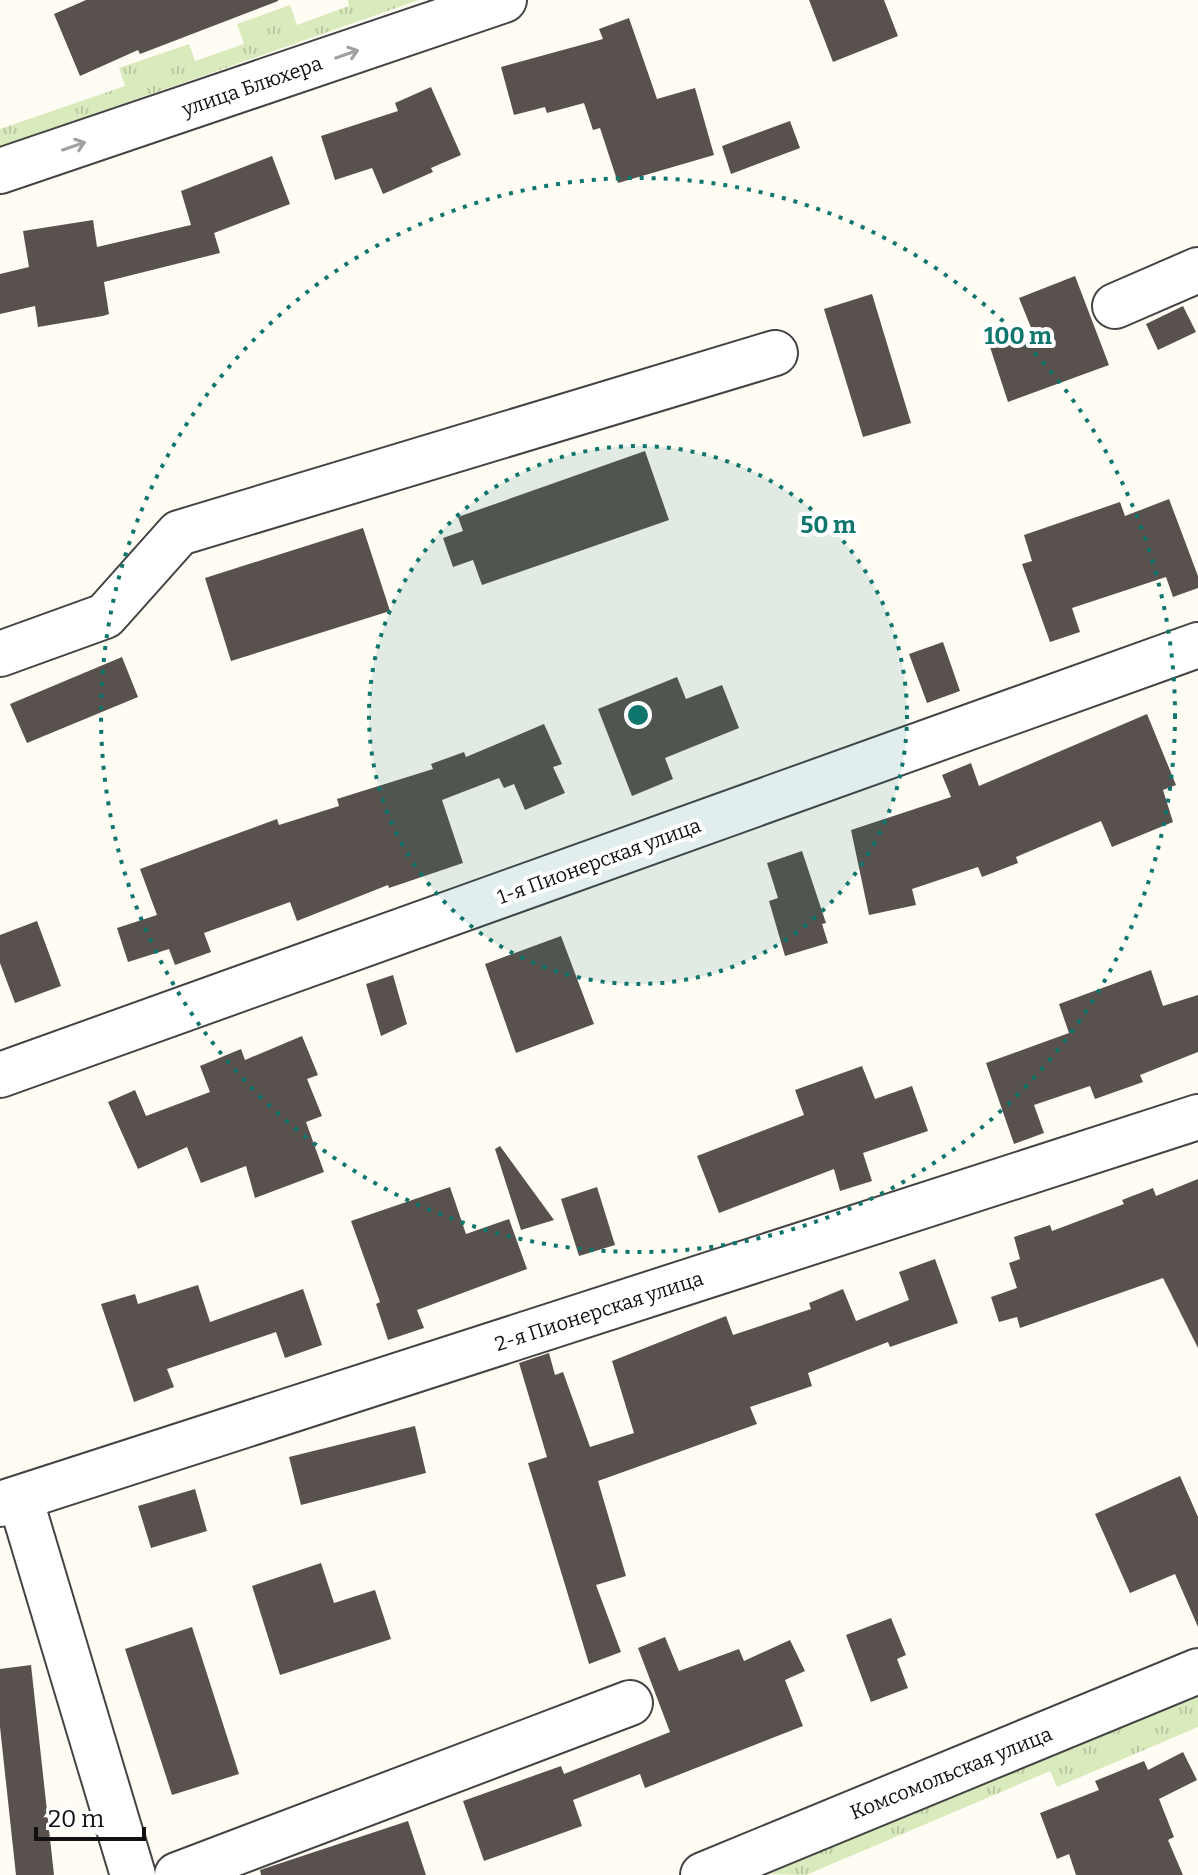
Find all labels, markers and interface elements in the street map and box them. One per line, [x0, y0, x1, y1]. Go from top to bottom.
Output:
one-way arrow [334, 45, 359, 60]
street label: улица Блюхера [178, 51, 325, 122]
one-way arrow [61, 138, 86, 153]
text: 100 m [984, 322, 1052, 350]
text: 50 m [800, 511, 856, 539]
centre of rings [624, 701, 652, 729]
street label: 1-я Пионерская улица [494, 813, 704, 909]
street label: 2-я Пионерская улица [492, 1266, 706, 1356]
street label: Комсомольская улица [847, 1721, 1055, 1825]
scale bar [36, 1791, 144, 1841]
text: 20 m [48, 1805, 104, 1833]

